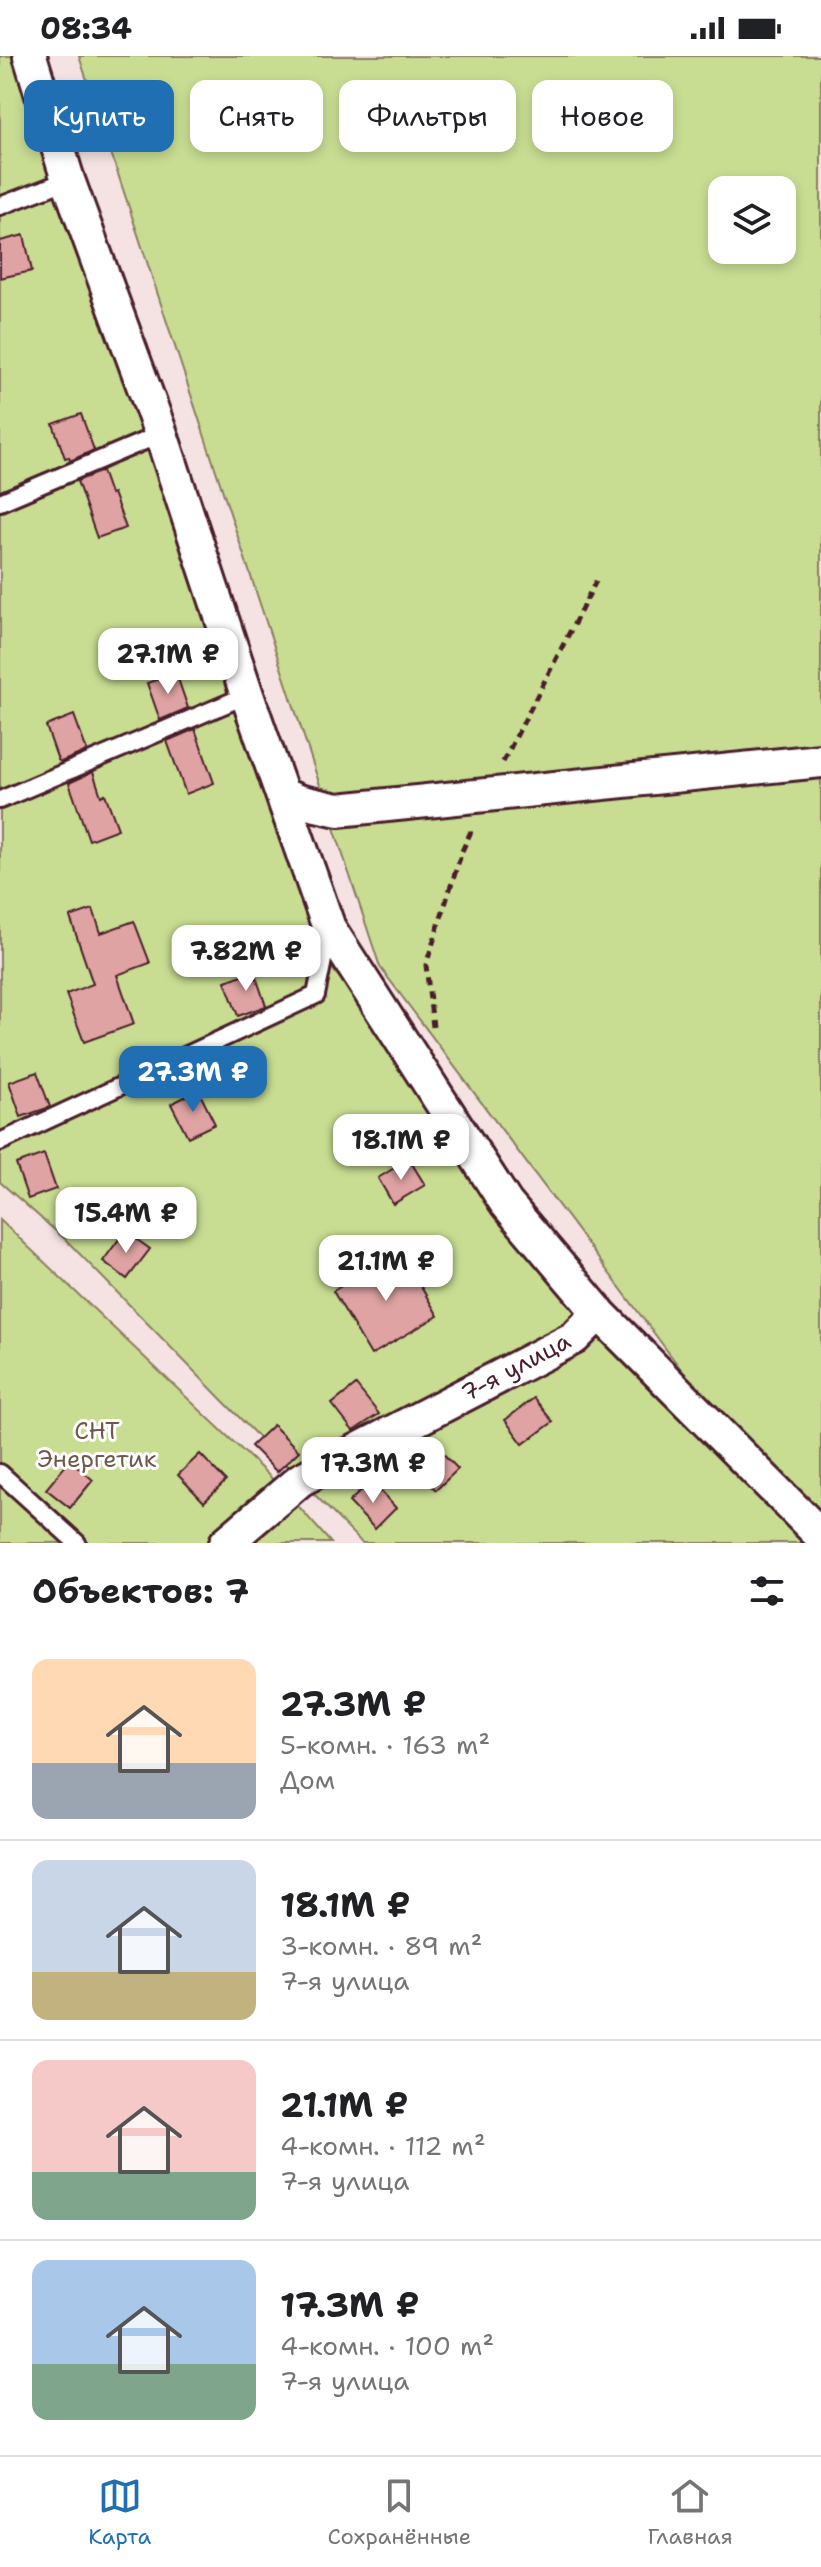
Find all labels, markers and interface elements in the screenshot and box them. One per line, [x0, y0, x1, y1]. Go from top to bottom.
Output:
text: 08:34 [40, 8, 132, 49]
chip: Купить [24, 80, 174, 152]
chip: Снять [190, 80, 323, 152]
chip: Фильтры [339, 80, 516, 152]
chip: Новое [532, 80, 673, 152]
map controls [708, 176, 796, 264]
button: layers [708, 176, 796, 264]
pin: 27.1M ₽ [94, 628, 242, 696]
text: 27.1M ₽ [116, 636, 220, 671]
pin: 7.82M ₽ [172, 925, 320, 993]
text: 7.82M ₽ [190, 933, 302, 968]
pin: 27.3M ₽ [119, 1046, 267, 1114]
text: 27.3M ₽ [137, 1054, 249, 1089]
pin: 18.1M ₽ [327, 1114, 475, 1182]
text: 18.1M ₽ [351, 1122, 451, 1157]
pin: 15.4M ₽ [52, 1187, 200, 1255]
text: 15.4M ₽ [74, 1195, 178, 1230]
pin: 21.1M ₽ [312, 1235, 460, 1303]
text: 21.1M ₽ [337, 1243, 435, 1278]
street label: 7-я улица [456, 1325, 576, 1409]
park label: СНТ Энергетик [38, 1415, 157, 1475]
pin: 17.3M ₽ [299, 1437, 447, 1505]
text: 17.3M ₽ [320, 1445, 426, 1480]
text: Объектов: 7 [32, 1568, 249, 1614]
icon: filters [745, 1569, 789, 1613]
text: 27.3M ₽ [280, 1681, 427, 1727]
icon: home [96, 1691, 192, 1787]
text: 5-комн. · 163 m² [280, 1727, 490, 1762]
text: Дом [280, 1762, 335, 1797]
text: 18.1M ₽ [280, 1882, 411, 1928]
icon: home [96, 1892, 192, 1988]
text: 3-комн. · 89 m² [280, 1928, 483, 1963]
text: 7-я улица [280, 1963, 410, 1998]
text: 21.1M ₽ [280, 2082, 409, 2128]
icon: home [96, 2092, 192, 2188]
text: 4-комн. · 112 m² [280, 2128, 486, 2163]
text: 7-я улица [280, 2163, 410, 2198]
text: 17.3M ₽ [280, 2282, 419, 2328]
icon: home [96, 2292, 192, 2388]
text: 4-комн. · 100 m² [280, 2328, 494, 2363]
text: 7-я улица [280, 2363, 410, 2398]
tab: Карта [88, 2474, 151, 2551]
tab: Сохранённые [327, 2474, 471, 2551]
tab: Главная [648, 2474, 733, 2551]

